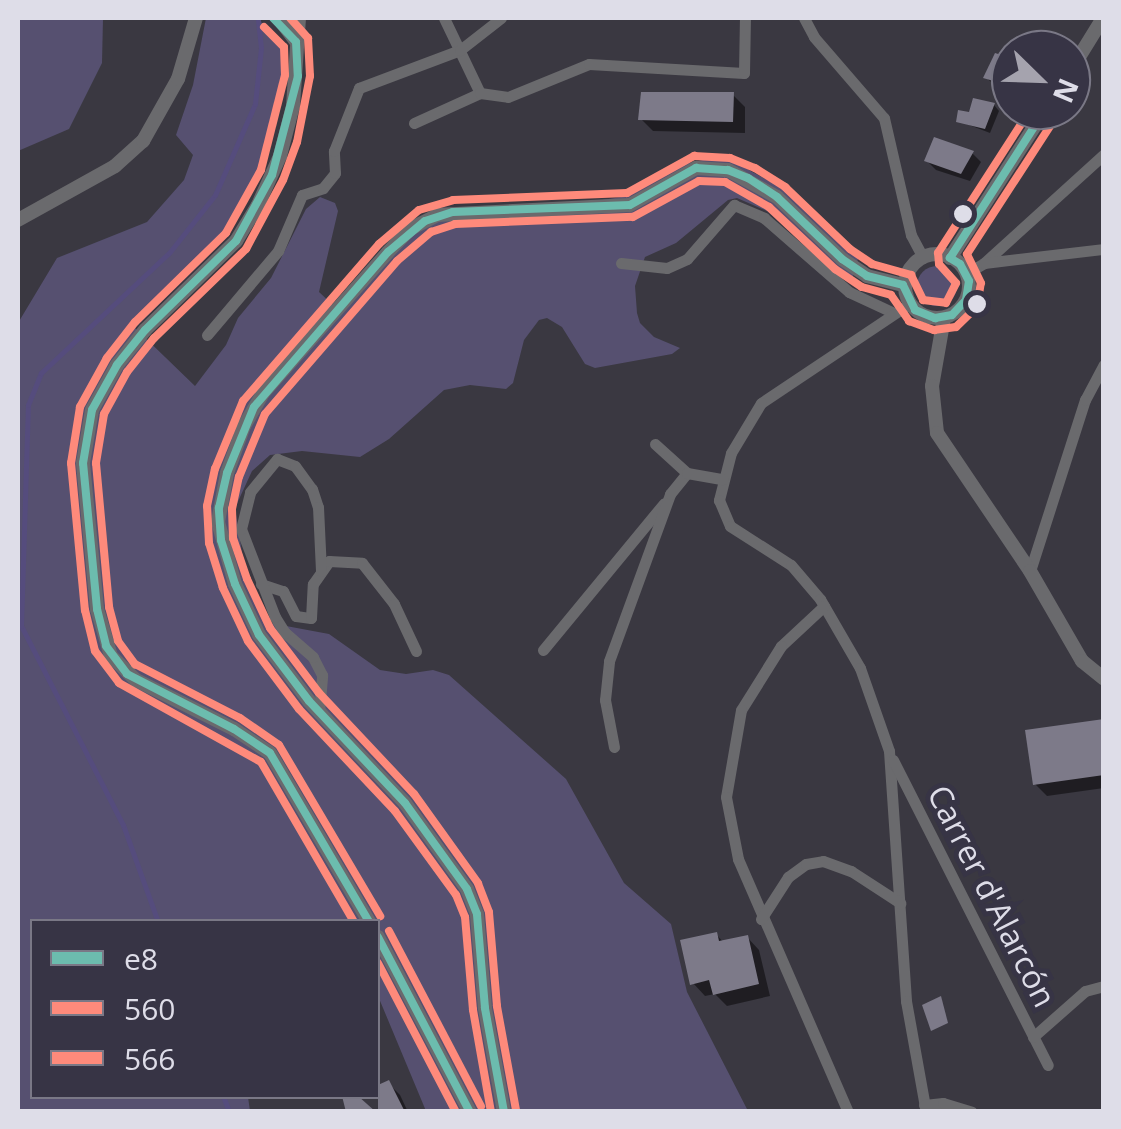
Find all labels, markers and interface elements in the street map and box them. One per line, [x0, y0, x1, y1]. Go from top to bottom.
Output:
north arrow [991, 30, 1091, 130]
text: N [1045, 73, 1089, 109]
unlabelled marker [953, 204, 973, 224]
unlabelled marker [967, 294, 987, 314]
street label: Carrer d'Alarcón [920, 779, 1064, 1013]
legend [30, 919, 380, 1099]
text: e8 [124, 938, 158, 979]
text: 560 [124, 988, 175, 1029]
text: 566 [124, 1038, 175, 1079]

